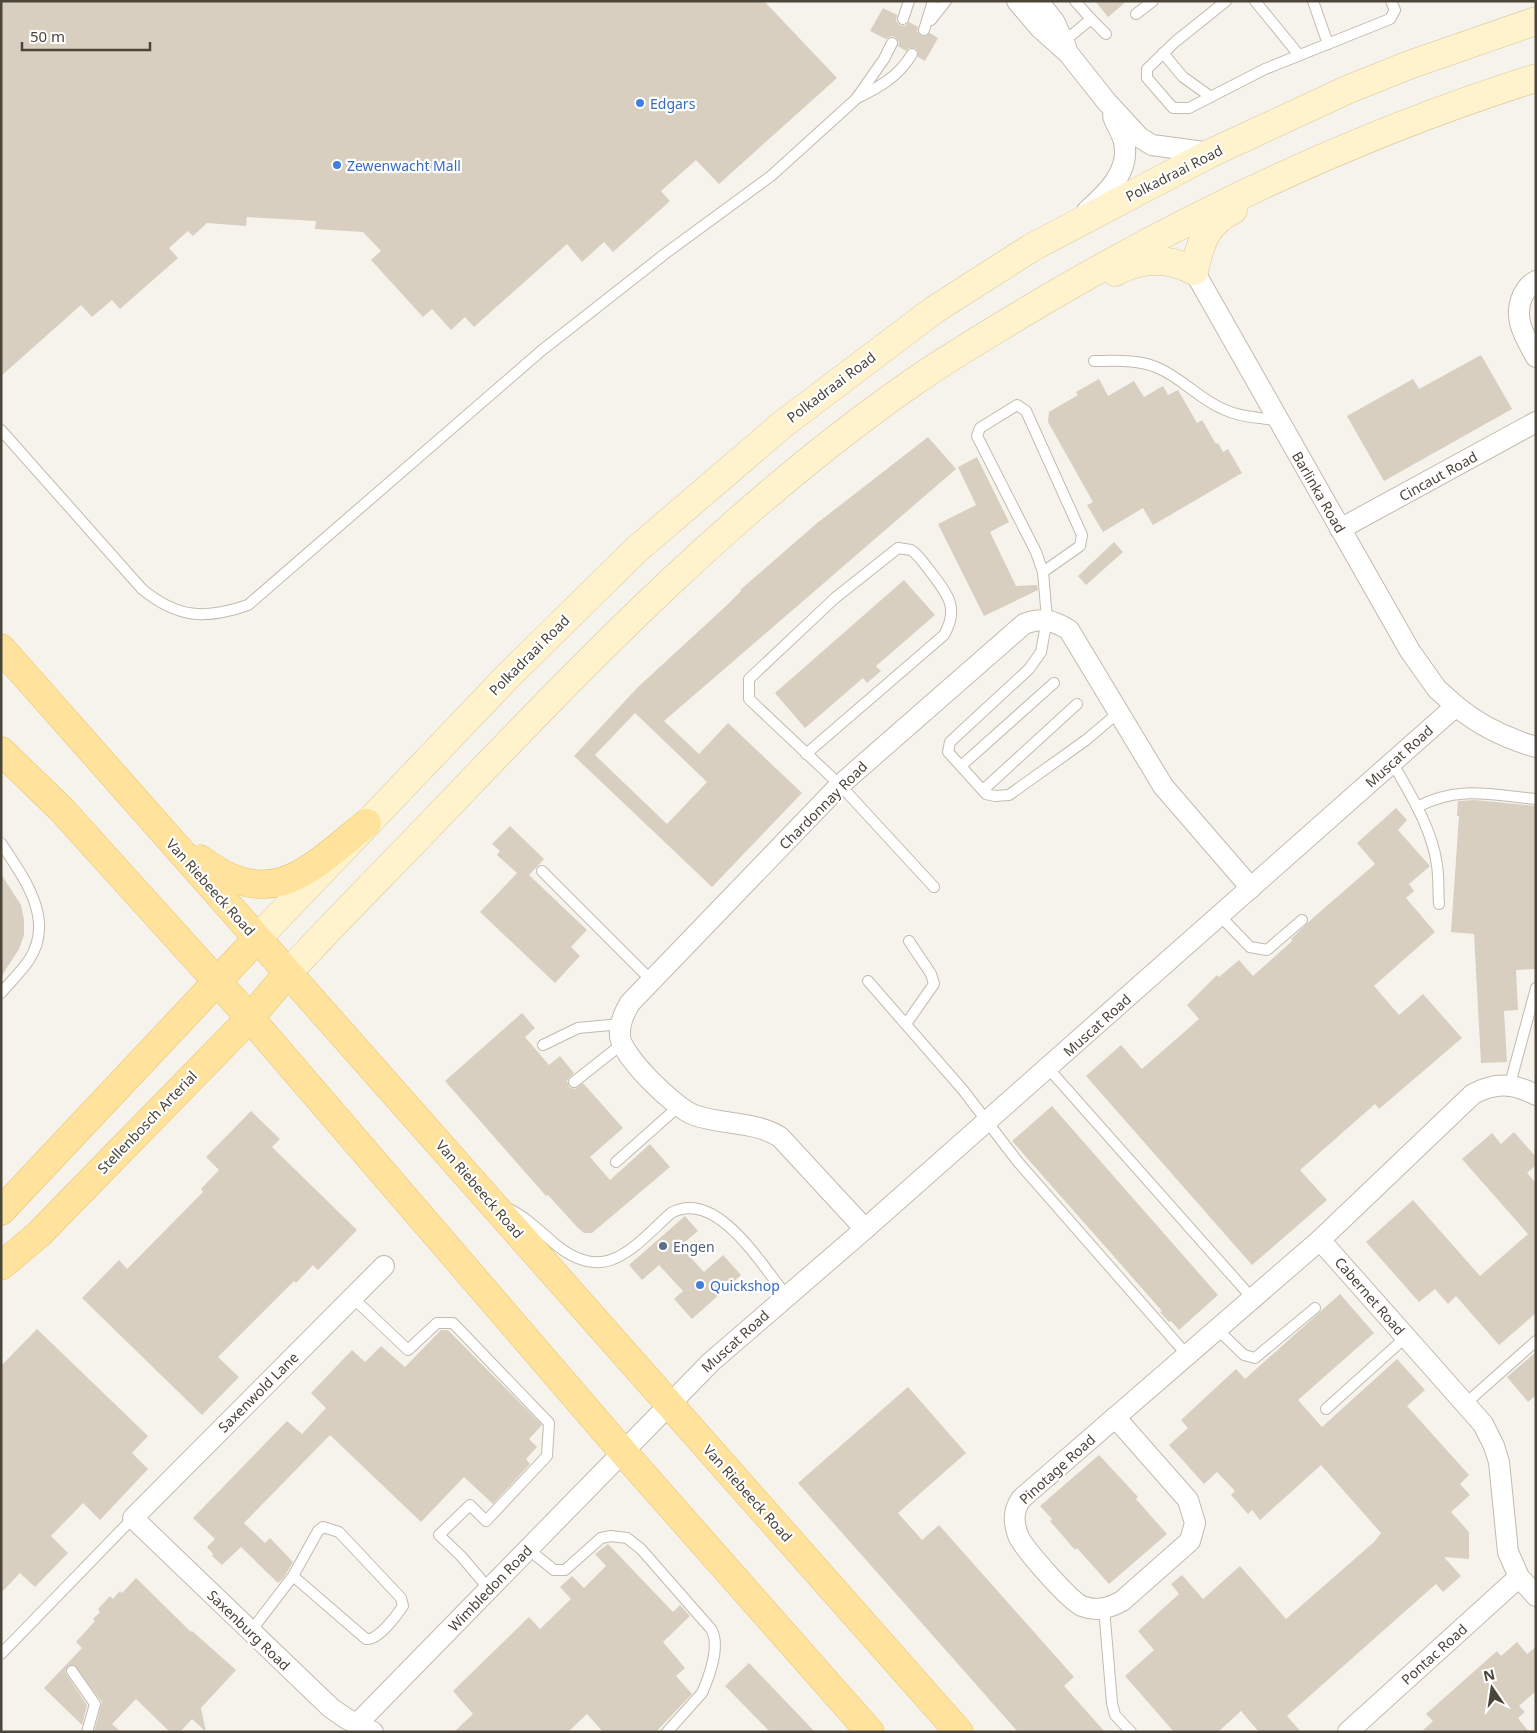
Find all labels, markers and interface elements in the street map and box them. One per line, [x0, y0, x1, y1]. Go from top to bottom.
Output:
scale bar [22, 20, 150, 52]
text: 50 m [30, 26, 65, 46]
place label: Edgars [650, 94, 696, 113]
marker: Edgars [634, 97, 646, 109]
street label: Polkadraai Road [1122, 140, 1226, 206]
place label: Zewenwacht Mall [347, 156, 461, 175]
marker: Zewenwacht Mall [331, 159, 343, 171]
street label: Polkadraai Road [783, 347, 879, 427]
street label: Cincaut Road [1395, 447, 1481, 505]
street label: Barlinka Road [1288, 448, 1350, 536]
street label: Polkadraai Road [485, 611, 573, 699]
street label: Muscat Road [1361, 721, 1437, 791]
street label: Chardonnay Road [775, 757, 871, 853]
street label: Van Riebeeck Road [162, 834, 260, 940]
street label: Muscat Road [1059, 990, 1135, 1060]
street label: Stellenbosch Arterial [93, 1067, 201, 1177]
street label: Van Riebeeck Road [432, 1136, 528, 1242]
place label: Engen [673, 1237, 715, 1256]
marker: Engen [657, 1240, 669, 1252]
street label: Cabernet Road [1331, 1253, 1409, 1339]
place label: Quickshop [710, 1276, 780, 1295]
marker: Quickshop [694, 1279, 706, 1291]
street label: Muscat Road [697, 1306, 773, 1376]
street label: Saxenwold Lane [214, 1348, 302, 1436]
street label: Pinotage Road [1015, 1430, 1099, 1508]
street label: Van Riebeeck Road [699, 1440, 797, 1546]
street label: Wimbledon Road [444, 1541, 536, 1635]
street label: Saxenburg Road [204, 1586, 294, 1674]
street label: Pontac Road [1397, 1619, 1471, 1689]
north arrow [1467, 1663, 1517, 1713]
text: N [1481, 1664, 1497, 1685]

